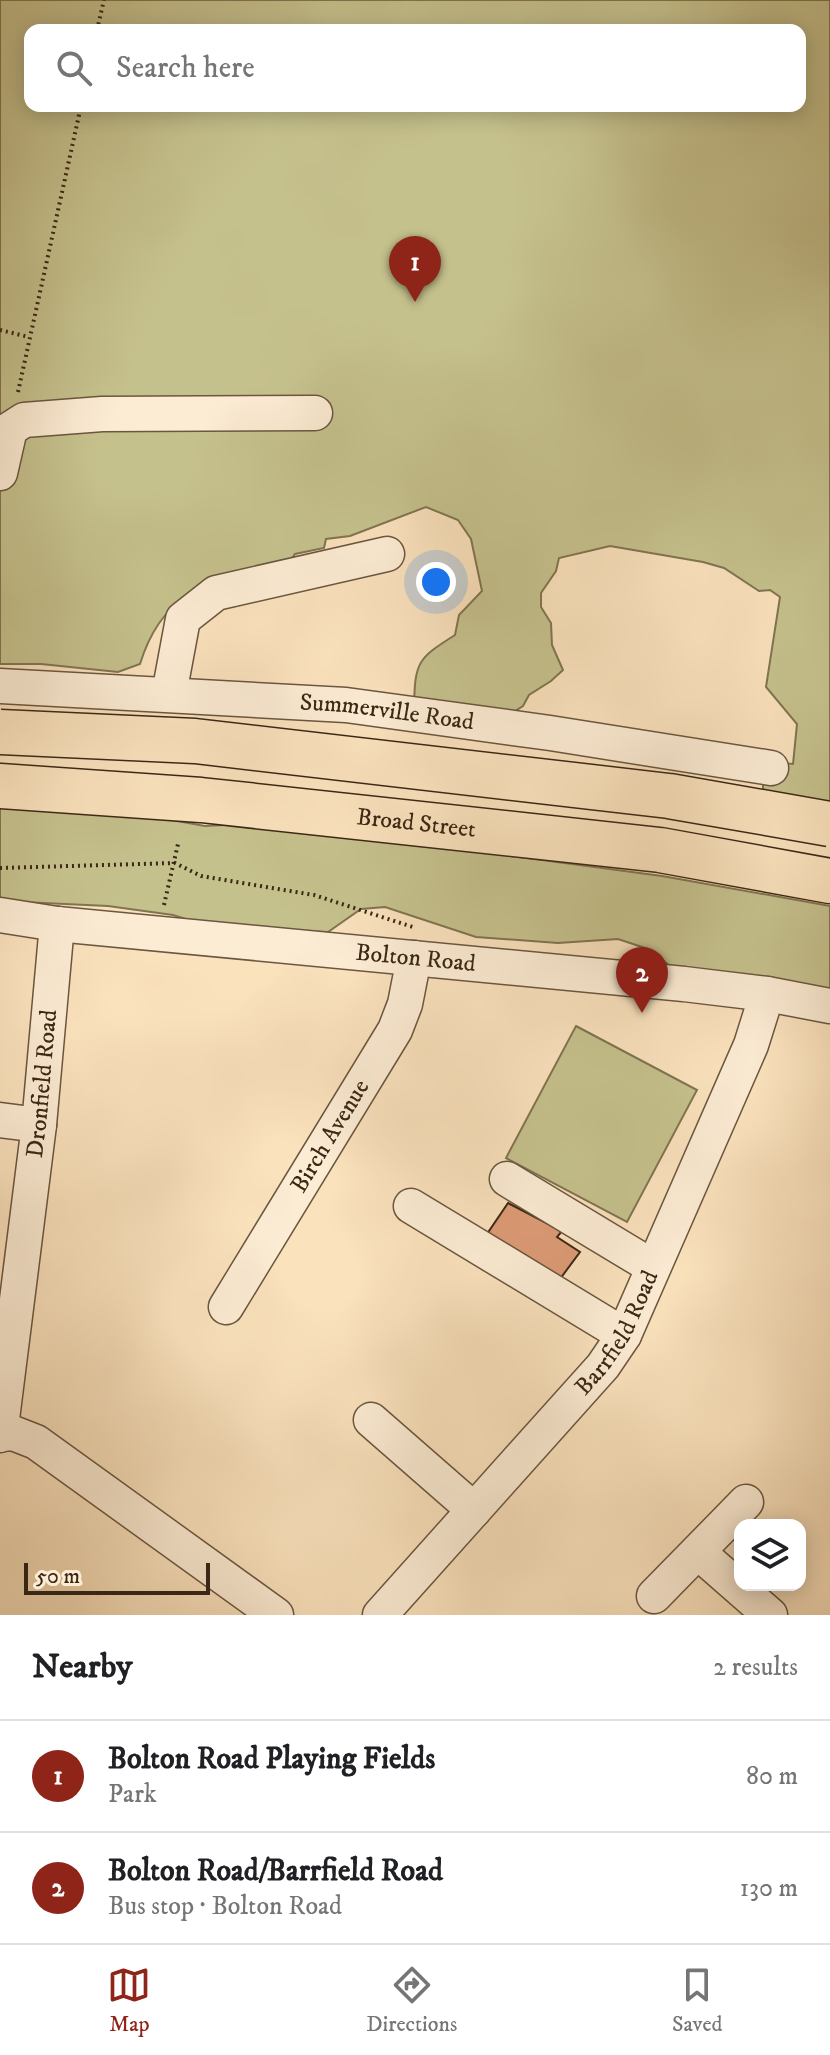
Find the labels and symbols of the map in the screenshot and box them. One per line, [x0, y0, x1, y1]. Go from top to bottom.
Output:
pin: 1 [389, 236, 441, 302]
your location [416, 562, 456, 602]
street label: Summerville Road [299, 687, 476, 737]
street label: Broad Street [355, 802, 478, 845]
street label: Bolton Road [354, 938, 477, 979]
pin: 2 [616, 947, 668, 1013]
street label: Dronfield Road [20, 1008, 64, 1159]
street label: Birch Avenue [284, 1074, 376, 1198]
street label: Barrfield Road [569, 1266, 665, 1402]
scale bar [24, 1559, 210, 1595]

